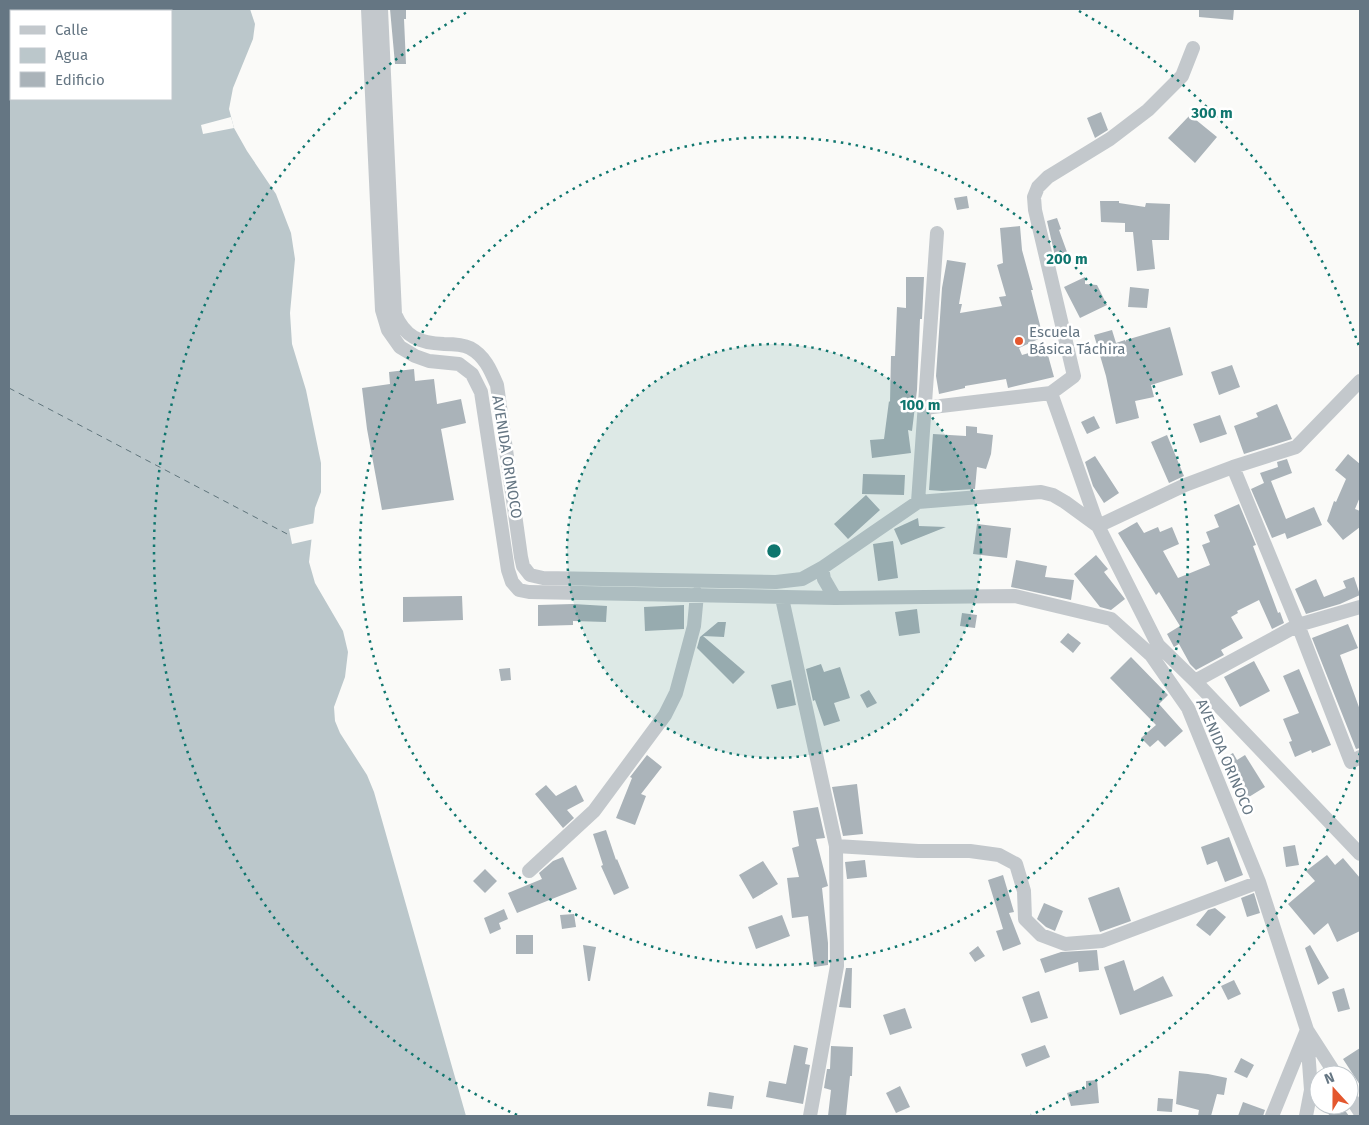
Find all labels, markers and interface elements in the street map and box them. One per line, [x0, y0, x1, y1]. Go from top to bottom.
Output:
legend [10, 10, 172, 100]
text: Calle [55, 21, 88, 39]
text: Agua [55, 46, 88, 64]
text: Edificio [55, 71, 105, 89]
text: 300 m [1190, 104, 1233, 122]
text: 200 m [1046, 250, 1088, 268]
place label: Escuela Básica Táchira [1029, 323, 1125, 358]
marker: Escuela Básica Táchira [1013, 335, 1025, 347]
street label: AVENIDA ORINOCO [488, 394, 526, 520]
text: 100 m [900, 396, 940, 414]
centre of rings [765, 542, 783, 560]
street label: AVENIDA ORINOCO [1192, 696, 1258, 818]
north arrow [1309, 1065, 1359, 1115]
text: N [1322, 1069, 1337, 1088]

